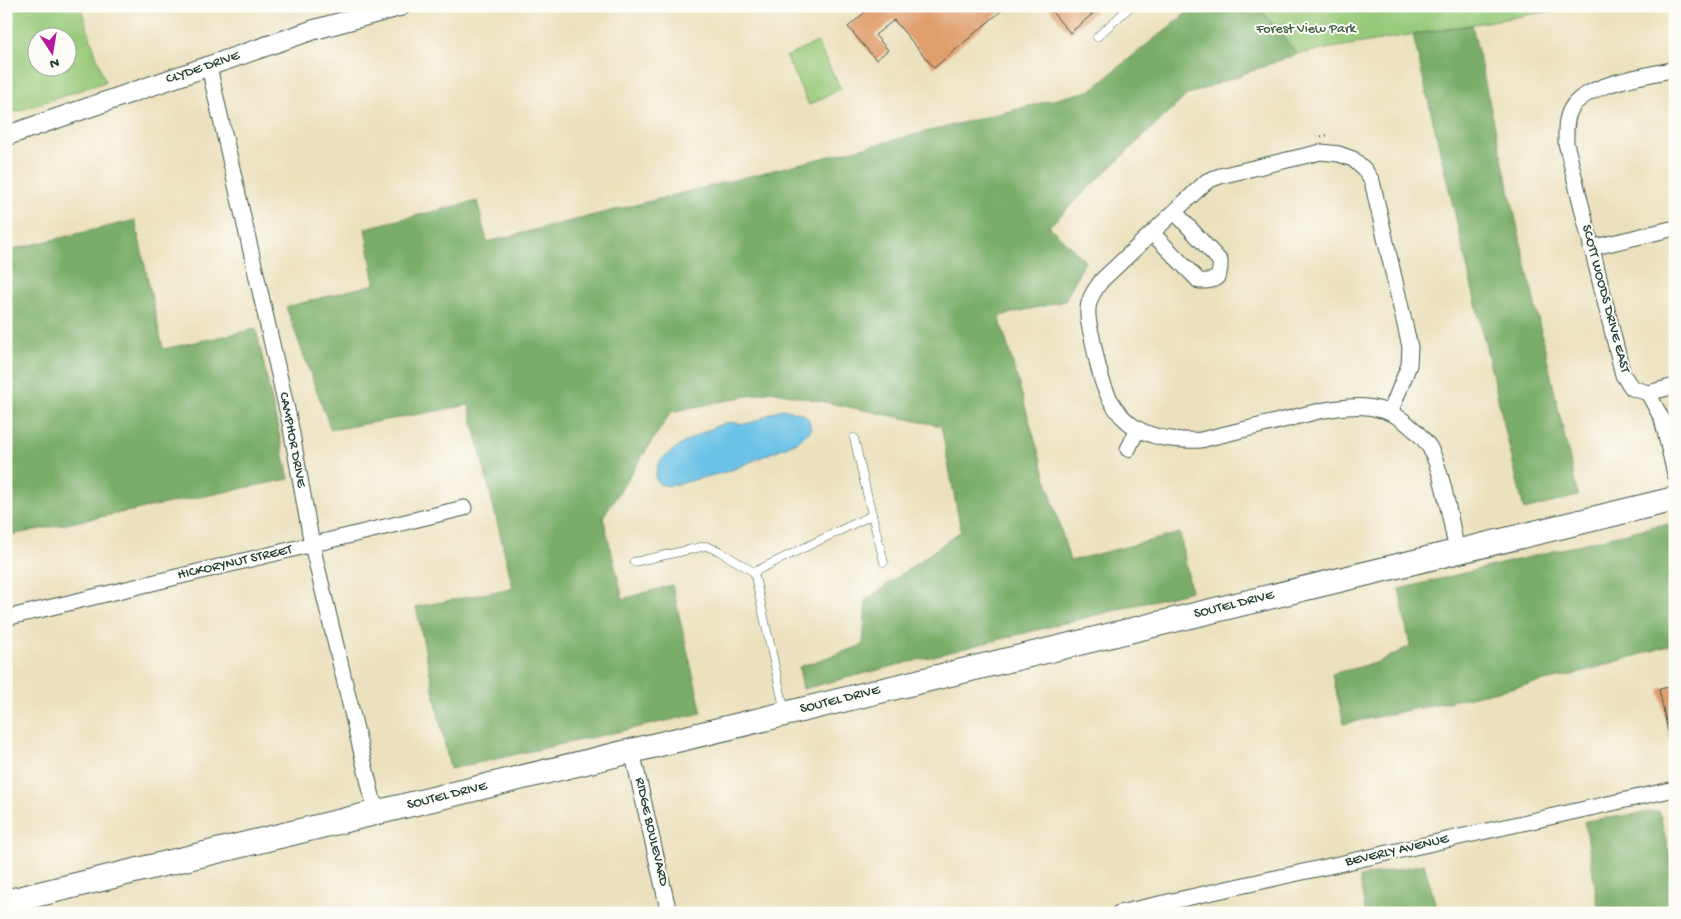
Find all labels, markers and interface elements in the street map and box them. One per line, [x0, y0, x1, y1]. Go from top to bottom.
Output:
park label: Forest View Park [1255, 21, 1358, 38]
north arrow [28, 28, 78, 78]
street label: CLYDE DRIVE [164, 47, 243, 89]
text: N [48, 53, 60, 72]
street label: SCOTT WOODS DRIVE EAST [1577, 223, 1633, 376]
street label: CAMPHOR DRIVE [274, 391, 310, 490]
street label: HICKORYNUT STREET [176, 541, 294, 584]
street label: SOUTEL DRIVE [1192, 587, 1277, 623]
street label: SOUTEL DRIVE [798, 682, 883, 718]
street label: RIDGE BOULEVARD [630, 776, 672, 889]
street label: SOUTEL DRIVE [405, 778, 490, 814]
street label: BEVERLY AVENUE [1343, 831, 1451, 871]

